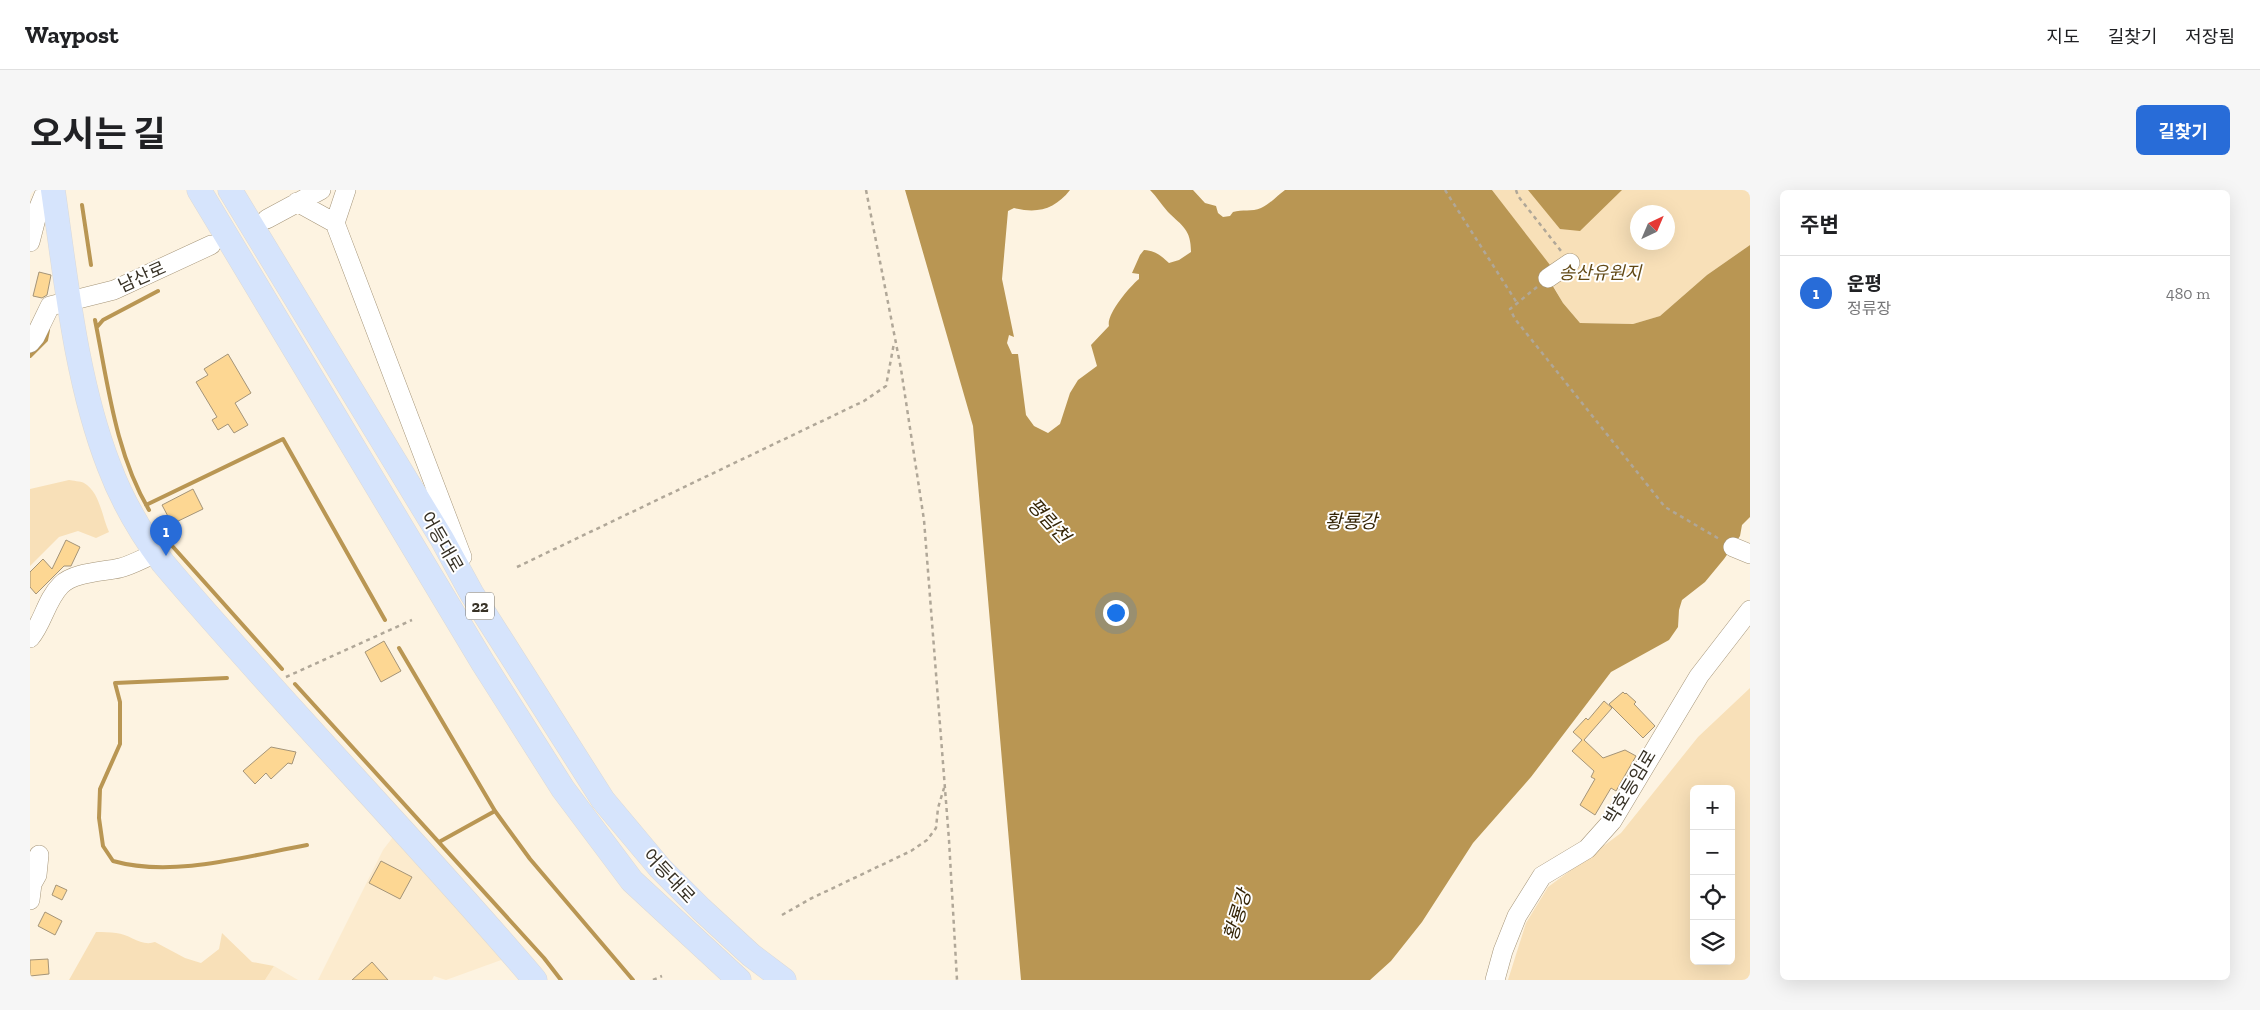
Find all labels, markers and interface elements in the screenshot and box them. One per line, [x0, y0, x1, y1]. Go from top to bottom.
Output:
text: Waypost [25, 20, 119, 49]
text: 지도 [2047, 26, 2080, 48]
text: 길찾기 [2108, 26, 2157, 48]
text: 저장됨 [2185, 26, 2235, 48]
button: 길찾기 [2136, 105, 2230, 155]
text: 오시는 길 [30, 113, 165, 155]
north arrow [1630, 205, 1675, 250]
text: 주변 [1800, 212, 1839, 237]
street label: 남산로 [115, 257, 169, 297]
park label: 송산유원지 [1559, 262, 1643, 284]
text: 운평 [1847, 272, 1882, 295]
text: 1 [1813, 284, 1819, 303]
text: 480 m [2166, 284, 2210, 303]
text: 정류장 [1847, 299, 1891, 318]
water label: 평림천 [1023, 493, 1076, 549]
street label: 어등대로 [416, 508, 468, 576]
water label: 황룡강 [1325, 510, 1380, 533]
pin: 1 [150, 515, 182, 556]
road number: 22 [466, 592, 494, 620]
your location [1103, 600, 1129, 626]
street label: 박호등임로 [1599, 746, 1661, 828]
map controls [1690, 785, 1735, 965]
button: + [1690, 785, 1735, 830]
button: − [1690, 830, 1735, 875]
street label: 어등대로 [638, 844, 700, 908]
button: locate [1690, 875, 1735, 920]
water label: 황룡강 [1219, 884, 1257, 944]
button: layers [1690, 920, 1735, 965]

